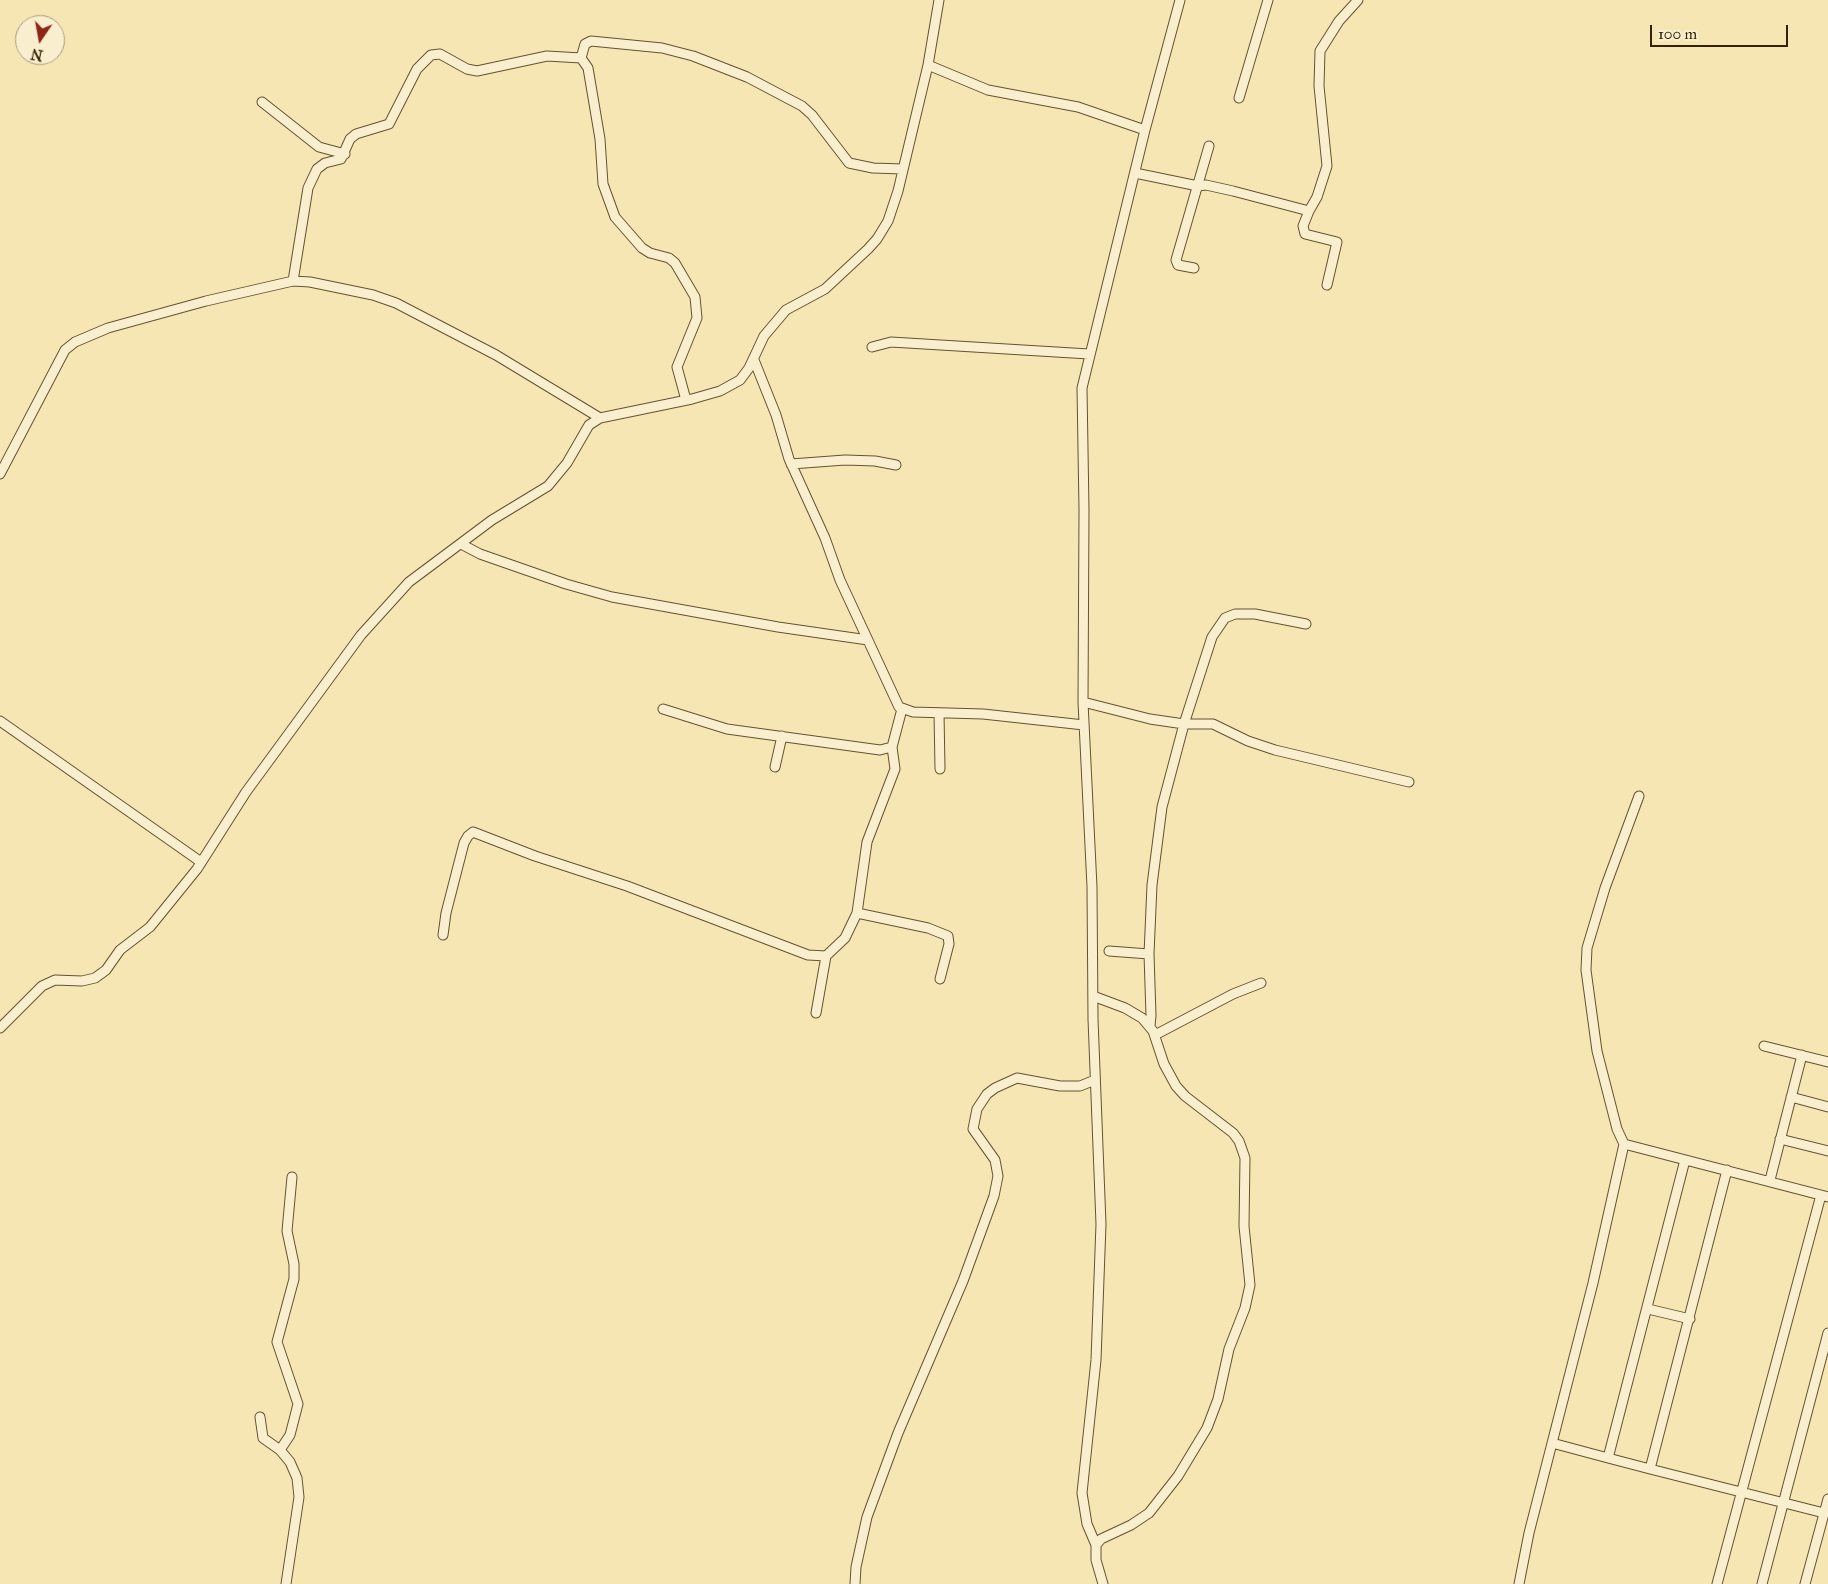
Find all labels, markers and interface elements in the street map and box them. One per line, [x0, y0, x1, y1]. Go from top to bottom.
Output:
north arrow [15, 15, 65, 65]
scale bar [1653, 15, 1790, 47]
text: 100 m [1658, 25, 1697, 43]
text: N [29, 45, 45, 64]

